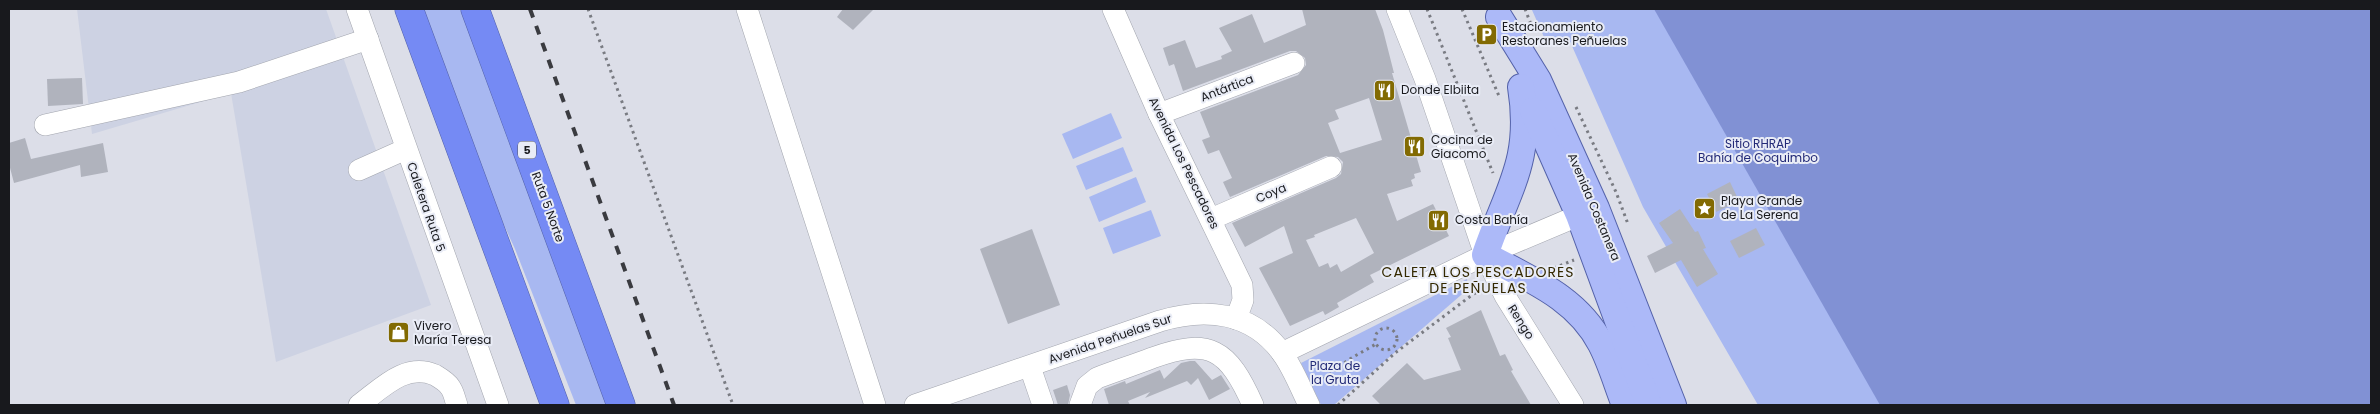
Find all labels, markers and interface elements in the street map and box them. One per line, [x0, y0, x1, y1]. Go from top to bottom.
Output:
place label: Estacionamiento Restoranes Peñuelas [1502, 18, 1627, 49]
parking icon: Estacionamiento Restoranes Peñuelas [1474, 22, 1498, 46]
street label: Antártica [1198, 70, 1256, 105]
restaurant icon: Donde Elbiita [1373, 78, 1397, 102]
place label: Donde Elbiita [1401, 81, 1479, 98]
street label: Avenida Los Pescadores [1145, 94, 1224, 232]
place label: Cocina de Giacomo [1431, 131, 1493, 162]
restaurant icon: Cocina de Giacomo [1403, 135, 1427, 159]
park label: Sitio RHRAP Bahía de Coquimbo [1698, 135, 1818, 166]
road number: 5 [518, 142, 536, 158]
street label: Avenida Costanera [1564, 150, 1625, 263]
street label: Caletera Ruta 5 [403, 160, 450, 254]
street label: Ruta 5 Norte [528, 169, 569, 244]
street label: Coya [1253, 179, 1289, 207]
place label: Playa Grande de La Serena [1721, 192, 1802, 223]
place icon: Playa Grande de La Serena [1693, 196, 1717, 220]
restaurant icon: Costa Bahía [1427, 208, 1451, 232]
place label: Costa Bahía [1455, 211, 1528, 228]
district label: CALETA LOS PESCADORES DE PEÑUELAS [1382, 262, 1574, 298]
street label: Rengo [1504, 301, 1539, 343]
street label: Avenida Peñuelas Sur [1046, 309, 1174, 368]
place label: Vivero María Teresa [414, 317, 491, 348]
shop icon: Vivero María Teresa [386, 321, 410, 345]
park label: Plaza de la Gruta [1310, 357, 1360, 388]

